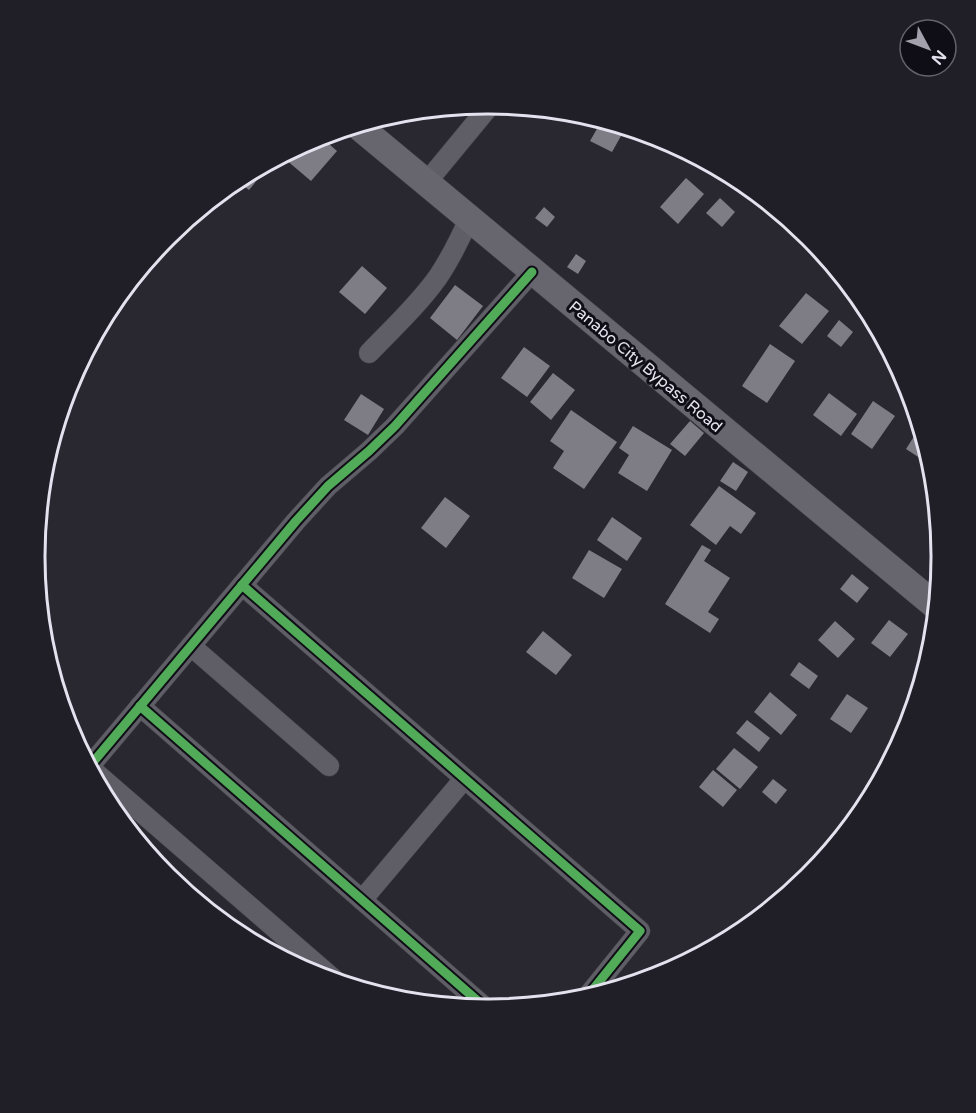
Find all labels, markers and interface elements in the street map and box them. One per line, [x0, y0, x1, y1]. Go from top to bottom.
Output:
north arrow [898, 18, 958, 78]
text: N [927, 46, 950, 69]
street label: Panabo City Bypass Road [565, 297, 726, 437]

